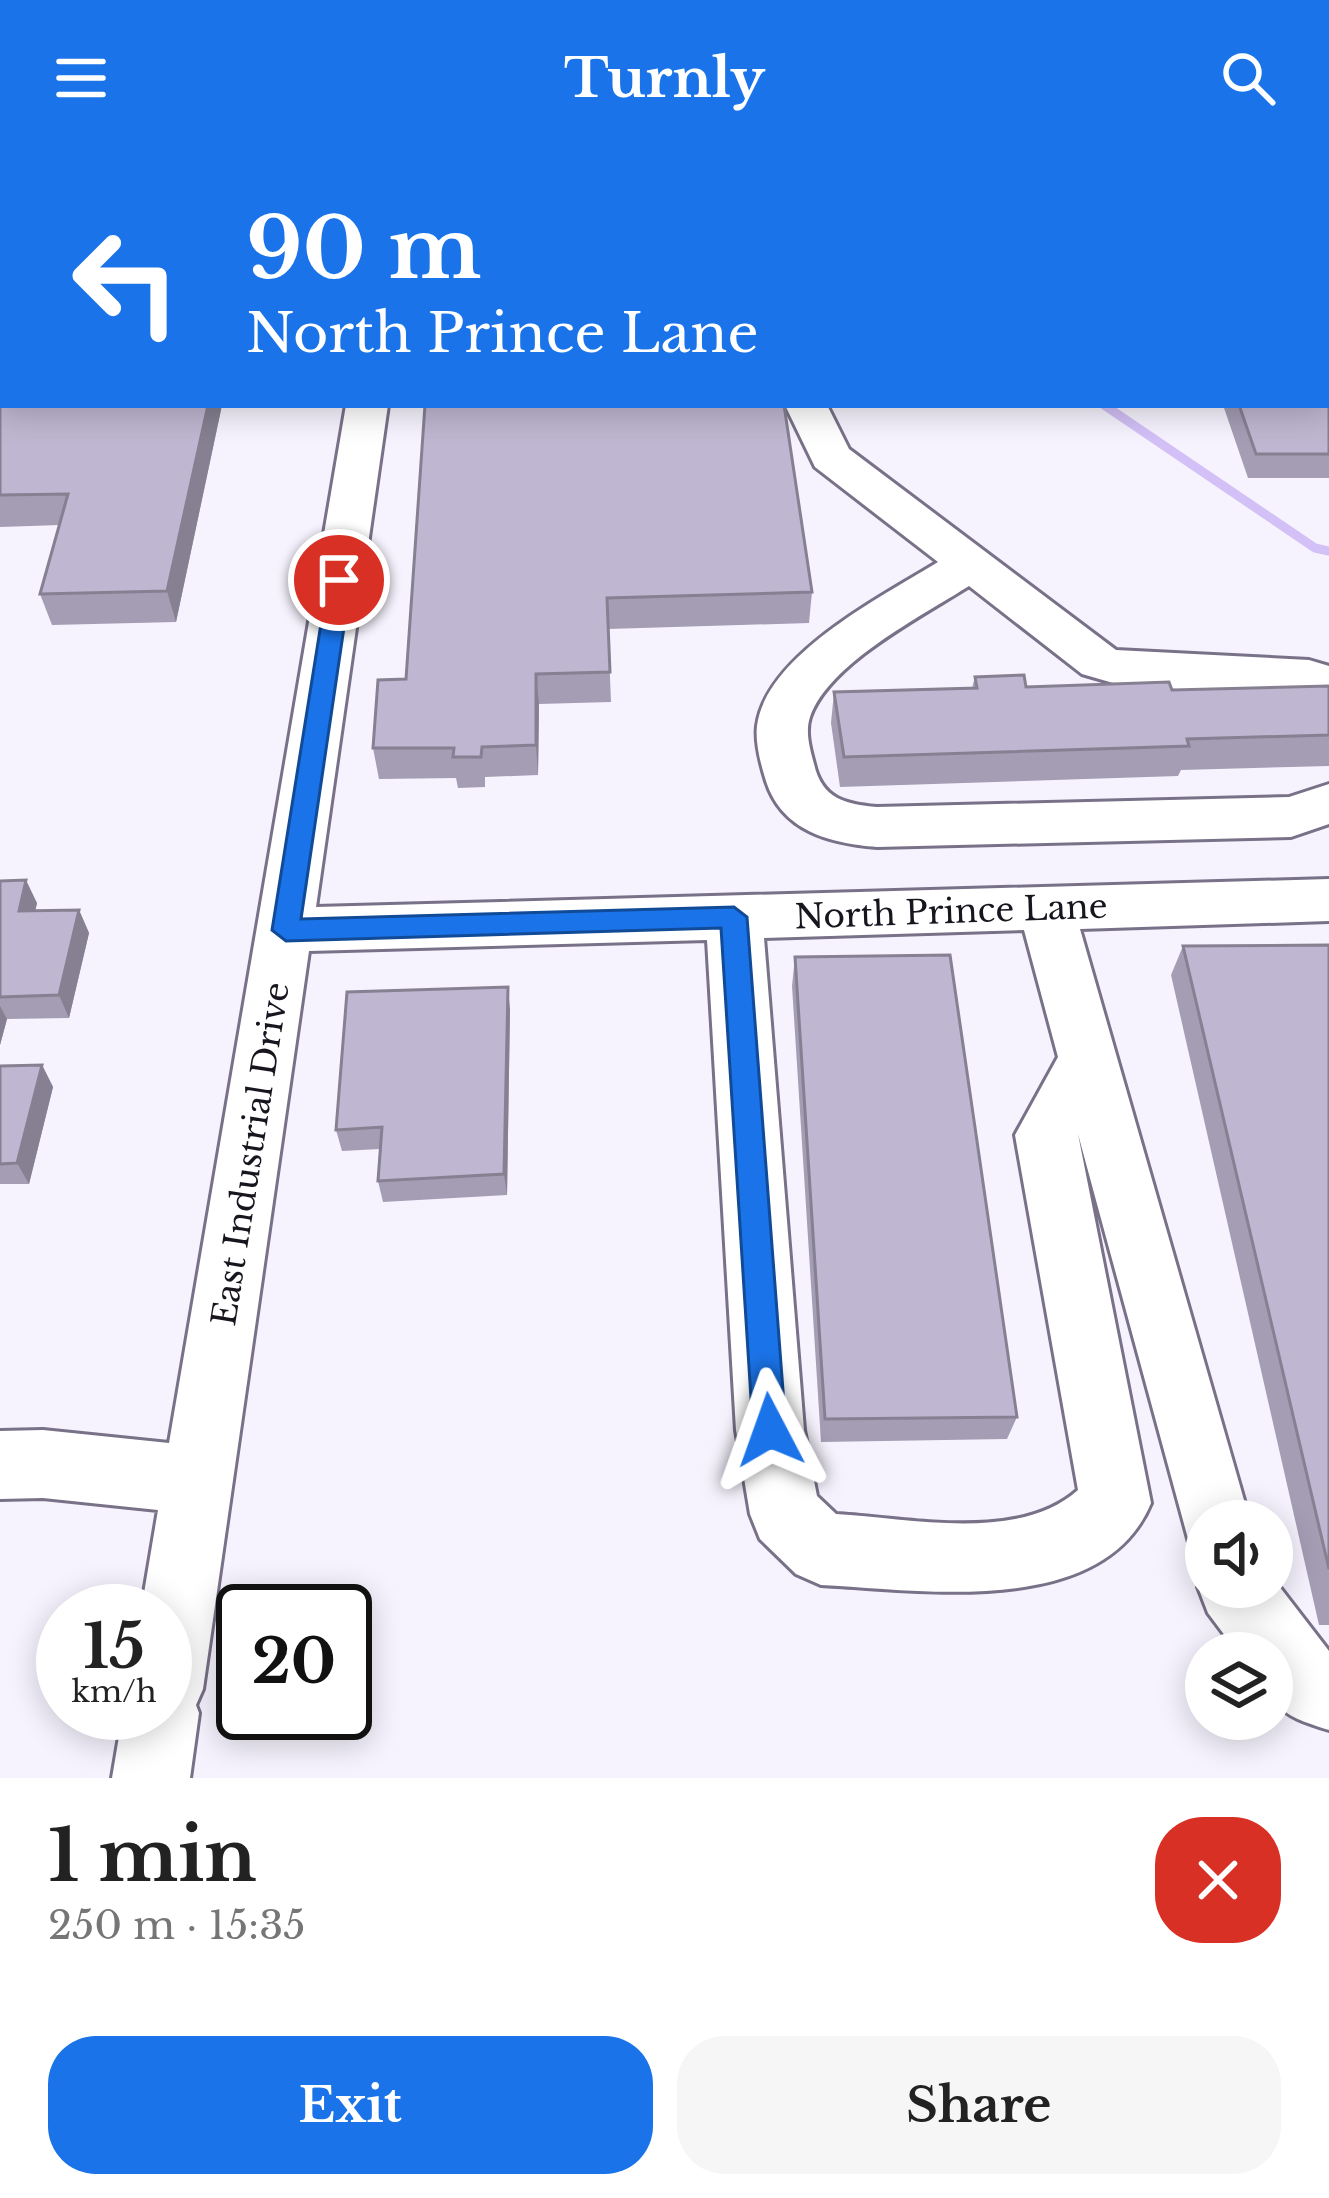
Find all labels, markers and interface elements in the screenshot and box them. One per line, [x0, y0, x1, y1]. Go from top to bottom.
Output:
icon: menu [48, 45, 114, 111]
text: Turnly [564, 45, 765, 112]
icon: search [1215, 45, 1281, 111]
text: 90 m [246, 197, 481, 301]
icon: left [48, 204, 204, 360]
text: North Prince Lane [246, 300, 758, 367]
pin [288, 529, 390, 631]
icon: arrive [306, 547, 372, 613]
street label: North Prince Lane [794, 886, 1108, 937]
street label: East Industrial Drive [203, 979, 298, 1329]
position arrow [707, 1367, 833, 1493]
map controls [1185, 1500, 1293, 1740]
button: sound [1185, 1500, 1293, 1608]
speed limit sign: 20 [216, 1584, 372, 1740]
text: 15 [83, 1610, 145, 1684]
button: layers [1185, 1632, 1293, 1740]
text: km/h [71, 1673, 157, 1710]
text: 1 min [48, 1811, 257, 1900]
button: close [1155, 1817, 1281, 1943]
text: 250 m · 15:35 [48, 1901, 305, 1950]
button: Exit [48, 2036, 653, 2174]
button: Share [677, 2036, 1281, 2174]

